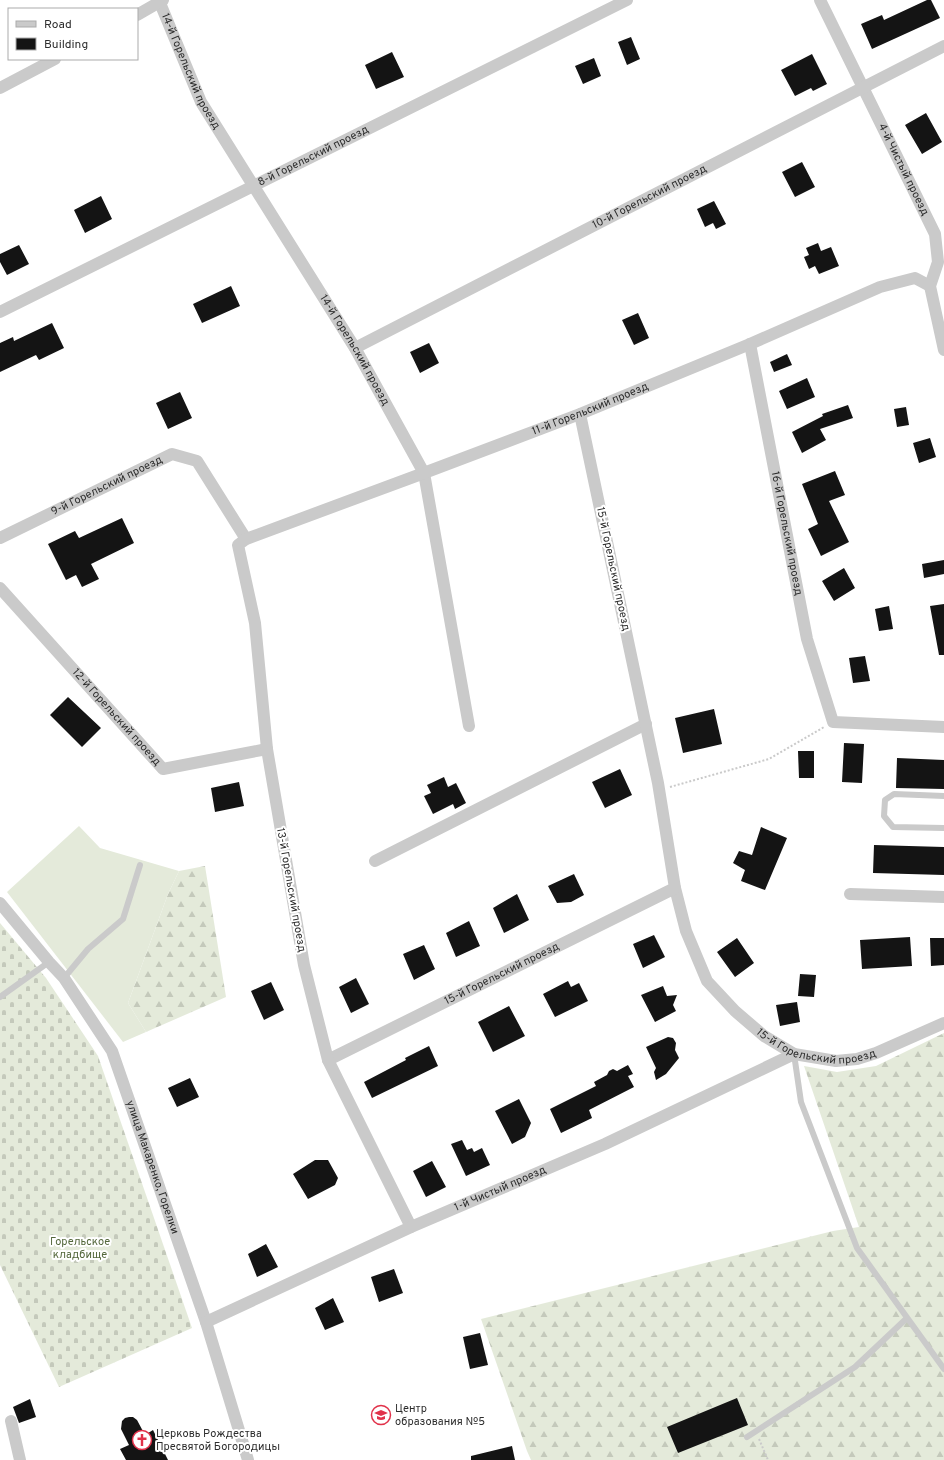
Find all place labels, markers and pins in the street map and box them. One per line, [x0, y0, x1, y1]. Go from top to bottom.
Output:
place label: Центр образования №5 [395, 1402, 485, 1429]
school or university icon: Центр образования №5 [370, 1404, 392, 1426]
place label: Церковь Рождества Пресвятой Богородицы [156, 1427, 280, 1454]
church icon: Церковь Рождества Пресвятой Богородицы [131, 1429, 153, 1451]

